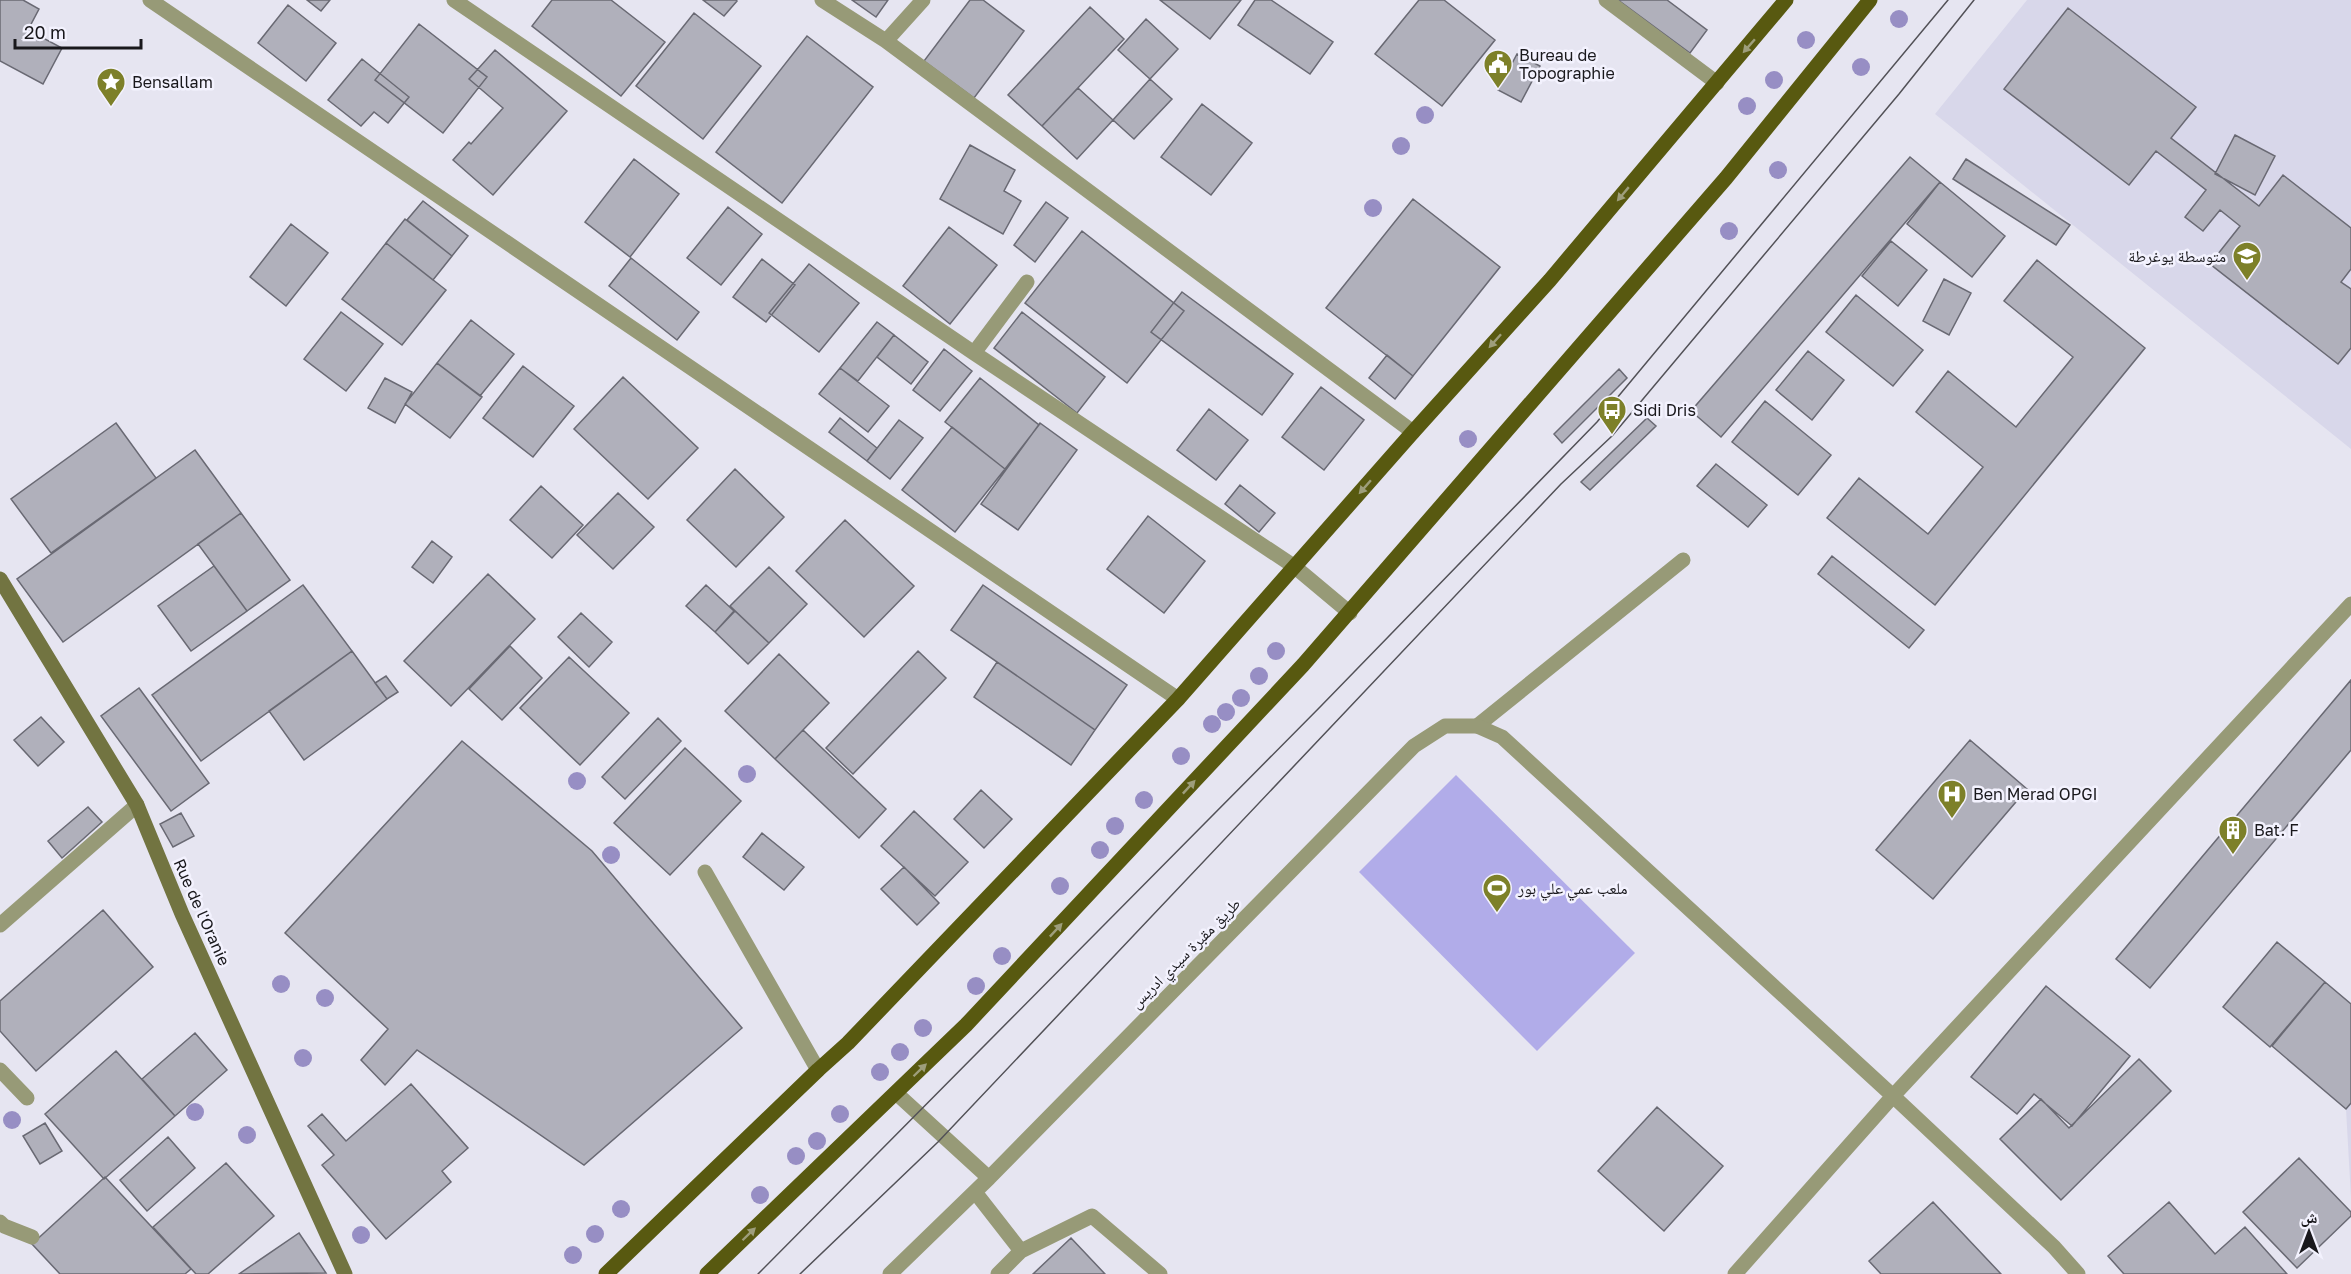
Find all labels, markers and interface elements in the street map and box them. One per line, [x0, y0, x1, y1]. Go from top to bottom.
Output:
scale bar [15, 12, 141, 50]
text: 20 m [24, 21, 66, 43]
one-way arrow [1742, 38, 1756, 53]
place label: Bureau de Topographie [1519, 45, 1615, 83]
public building icon: Bureau de Topographie [1482, 48, 1514, 90]
place icon: Bensallam [95, 66, 127, 108]
place label: Bensallam [132, 72, 213, 92]
one-way arrow [1617, 186, 1630, 201]
school or university icon: متوسطة يوغرطة [2231, 240, 2263, 282]
place label: متوسطة يوغرطة [2128, 246, 2226, 266]
one-way arrow [1489, 333, 1502, 348]
bus stop icon: Sidi Dris [1596, 394, 1628, 436]
place label: Sidi Dris [1633, 400, 1696, 420]
one-way arrow [1359, 479, 1372, 495]
hospital icon: Ben Merad OPGI [1936, 778, 1968, 820]
one-way arrow [1182, 780, 1196, 795]
place label: Ben Merad OPGI [1973, 784, 2097, 804]
building icon: Bat. F [2217, 814, 2249, 856]
place label: Bat. F [2254, 820, 2299, 840]
street label: Rue de l'Oranie [169, 855, 235, 969]
sports icon: ملعب عمي علي بور [1481, 872, 1513, 914]
place label: ملعب عمي علي بور [1517, 878, 1628, 901]
street label: طريق مقبرة سيدي ادريس [1126, 894, 1247, 1015]
one-way arrow [1048, 923, 1062, 937]
one-way arrow [912, 1063, 926, 1077]
north arrow [2279, 1202, 2339, 1262]
text: ش [2301, 1207, 2318, 1227]
one-way arrow [741, 1227, 755, 1241]

